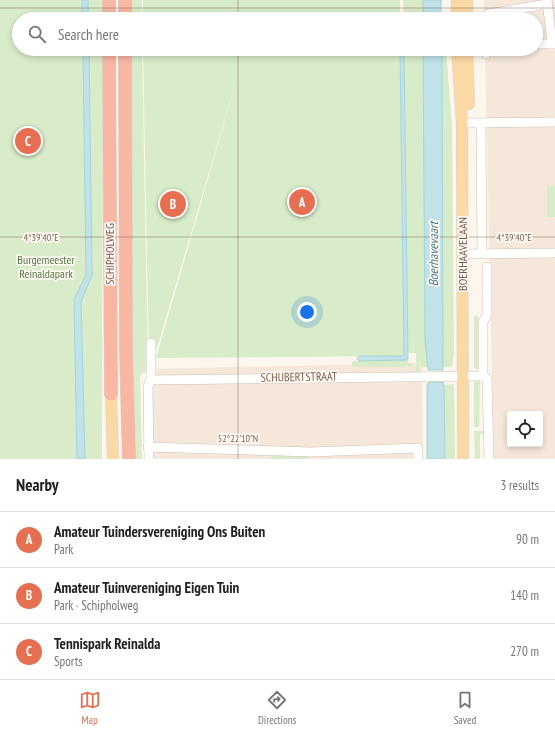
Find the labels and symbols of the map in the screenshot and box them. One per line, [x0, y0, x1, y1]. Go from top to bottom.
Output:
pin: C [15, 126, 41, 156]
pin: A [289, 187, 315, 217]
pin: B [160, 189, 186, 219]
street label: BOERHAAVELAAN [455, 217, 470, 291]
water label: Boerhavevaart [425, 220, 442, 286]
street label: SCHIPHOLWEG [102, 223, 117, 285]
text: 4°39'40"E [24, 231, 58, 244]
text: 4°39'40"E [497, 231, 531, 244]
park label: Burgemeester Reinaldapark [17, 252, 75, 281]
your location [297, 302, 317, 322]
street label: SCHUBERTSTRAAT [261, 368, 338, 385]
text: 52°22'10"N [218, 432, 258, 445]

